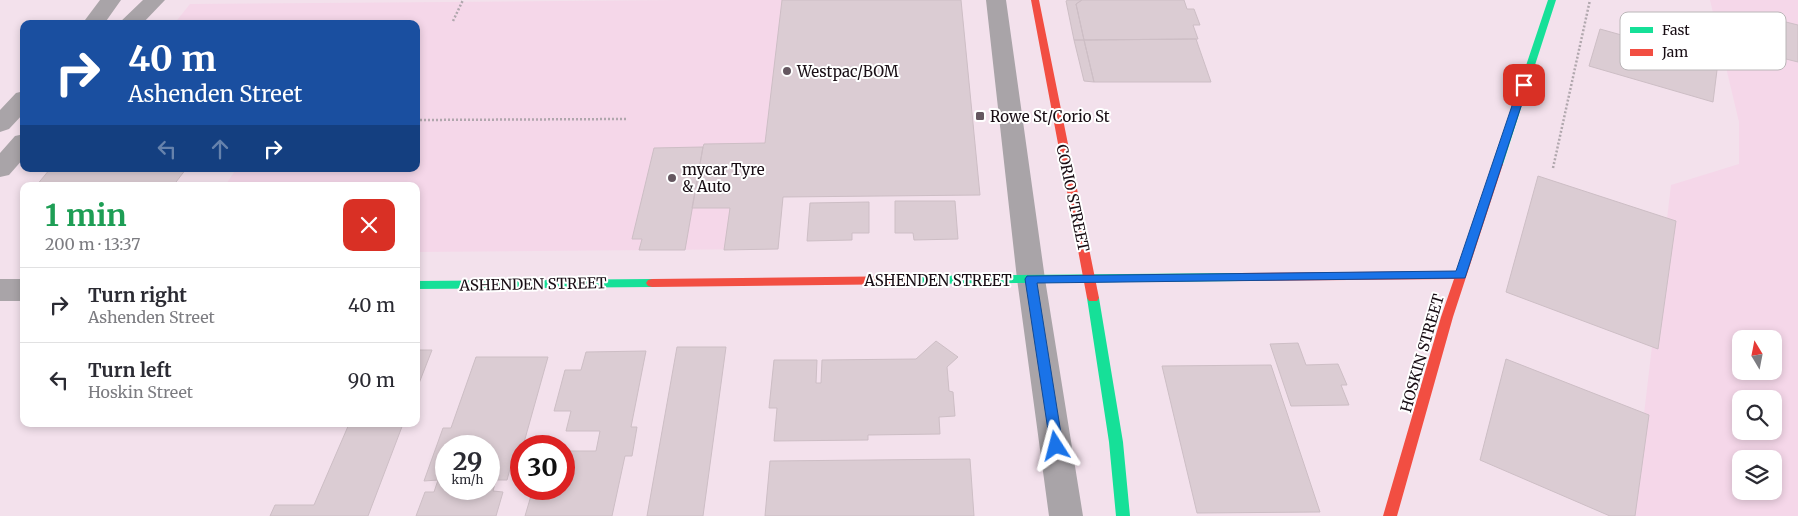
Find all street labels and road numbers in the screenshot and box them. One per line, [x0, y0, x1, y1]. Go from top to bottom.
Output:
street label: CORIO STREET [1052, 143, 1094, 254]
street label: ASHENDEN STREET [863, 271, 1012, 290]
street label: ASHENDEN STREET [458, 273, 607, 295]
street label: HOSKIN STREET [1396, 291, 1448, 414]

